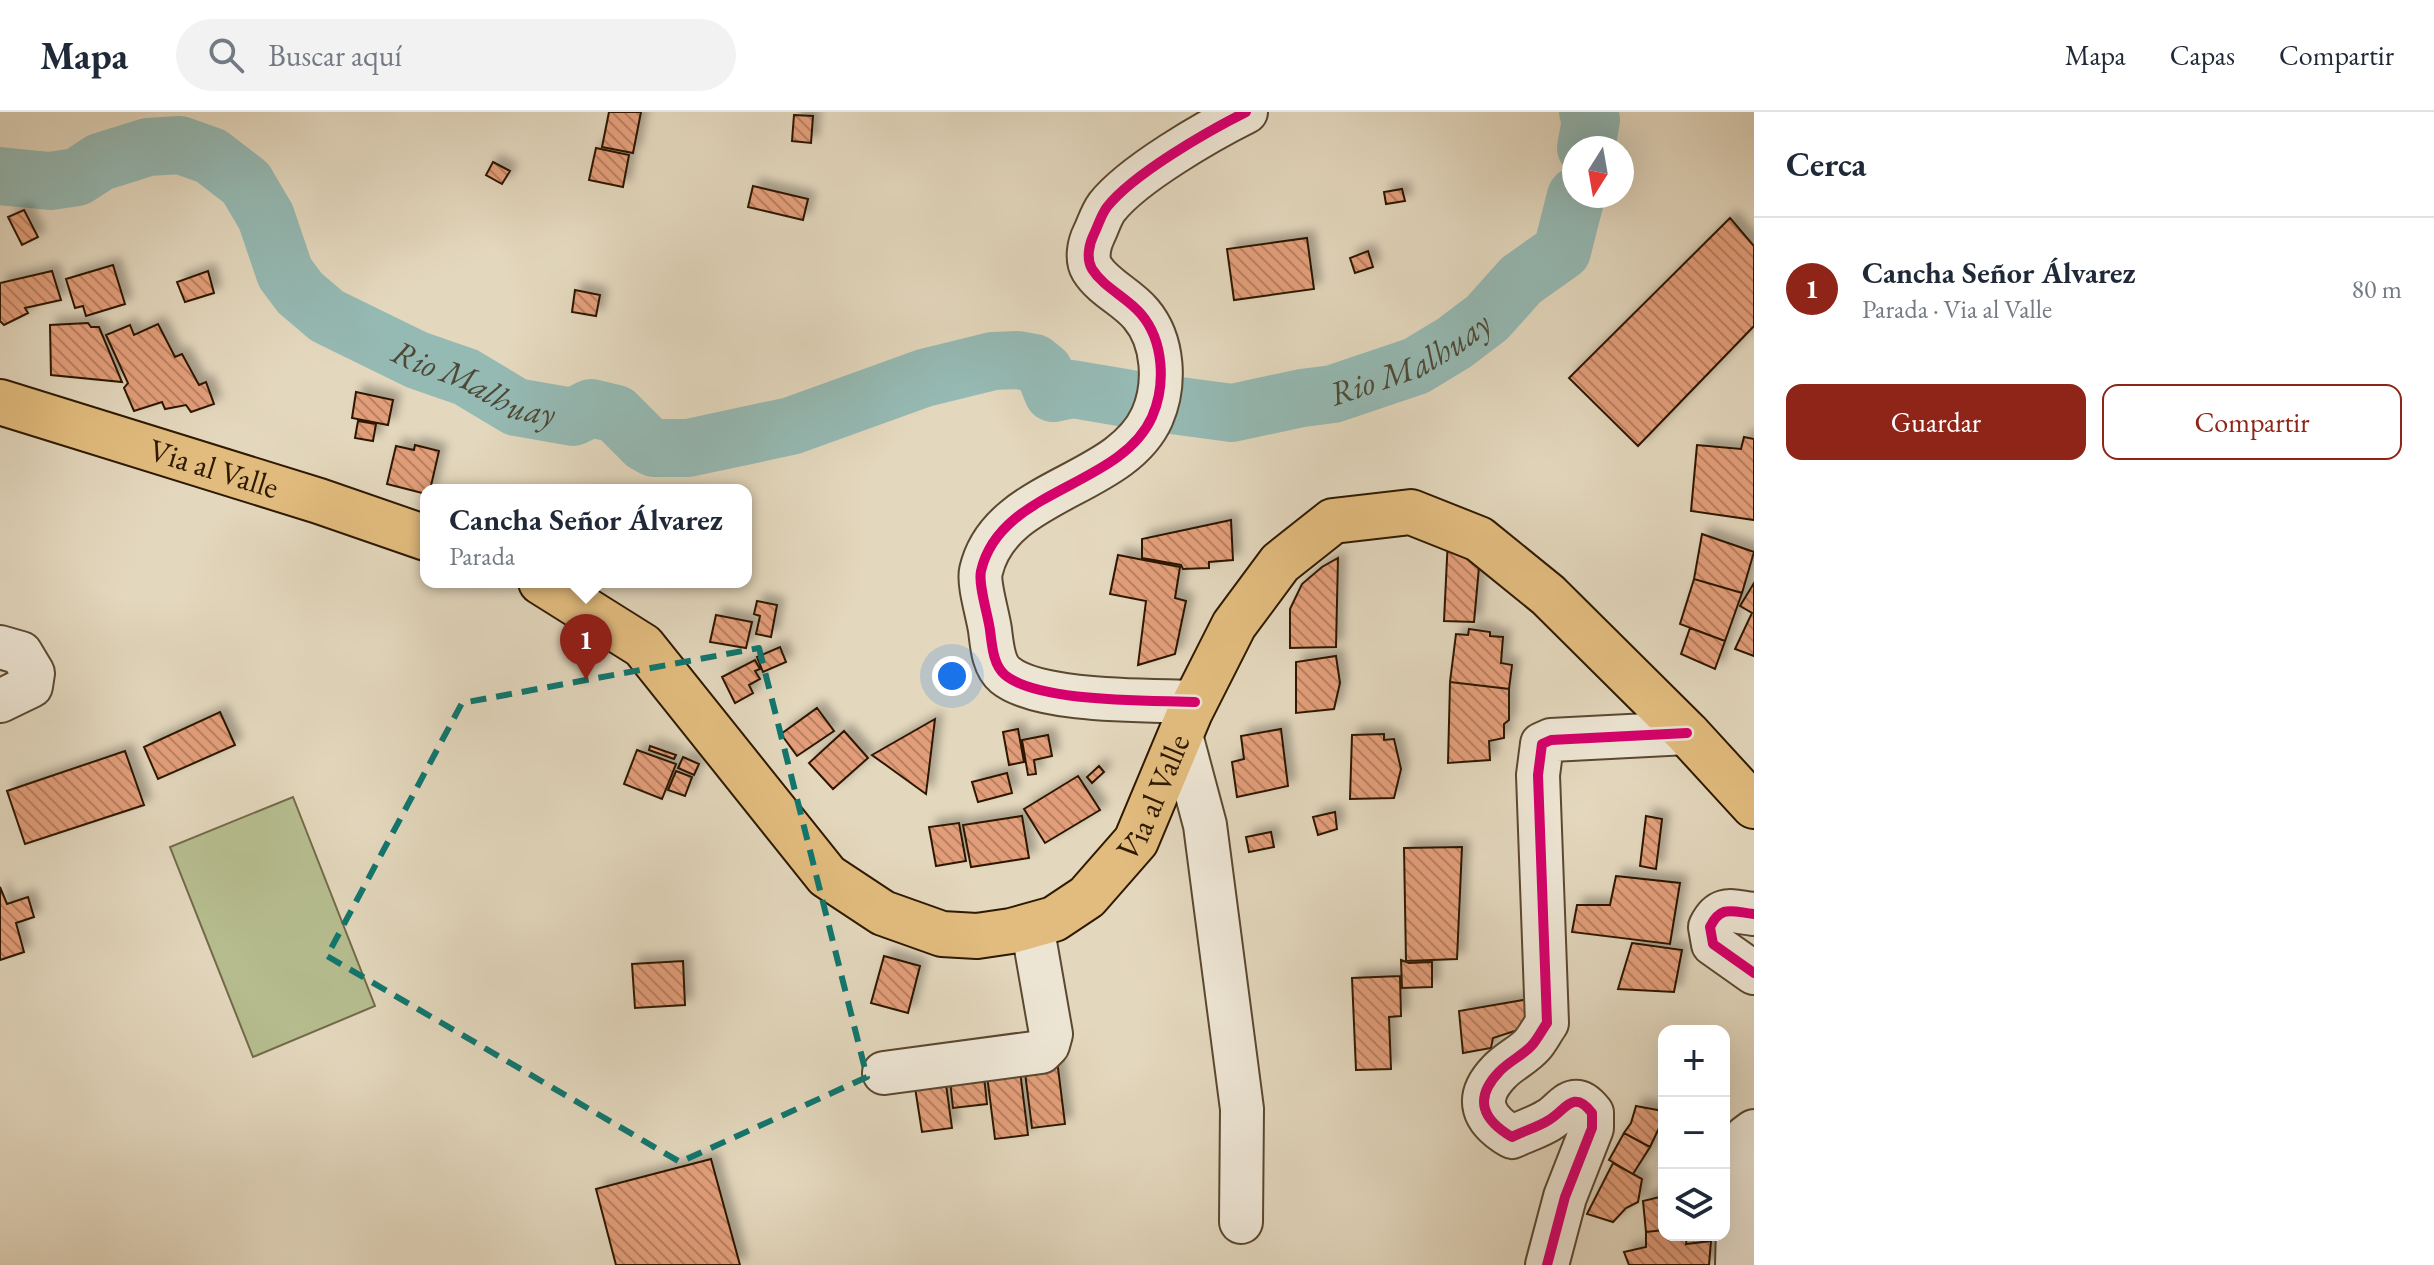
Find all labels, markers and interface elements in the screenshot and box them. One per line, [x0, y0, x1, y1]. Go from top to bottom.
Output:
search box [176, 19, 736, 91]
text: Mapa [40, 31, 128, 80]
icon: search [204, 33, 248, 77]
text: Buscar aquí [268, 36, 402, 75]
text: Mapa [2065, 37, 2126, 73]
text: Capas [2170, 37, 2235, 73]
text: Compartir [2279, 37, 2394, 73]
north arrow [1562, 136, 1634, 208]
text: Cerca [1786, 142, 1866, 186]
text: Cancha Señor Álvarez [1862, 253, 2136, 292]
text: 1 [1805, 272, 1819, 306]
text: 80 m [2352, 272, 2402, 306]
text: Parada · Via al Valle [1862, 292, 2052, 326]
water label: Rio Malhuay [1323, 301, 1499, 416]
water label: Rio Malhuay [385, 329, 559, 436]
button: Guardar [1786, 384, 2086, 460]
button: Compartir [2102, 384, 2402, 460]
street label: Via al Valle [144, 429, 284, 508]
popup [420, 484, 752, 588]
text: Cancha Señor Álvarez [449, 500, 723, 539]
text: Parada [449, 539, 515, 573]
pin: 1 [560, 614, 612, 680]
your location [932, 656, 972, 696]
street label: Via al Valle [1107, 728, 1199, 870]
map controls [1658, 1025, 1730, 1241]
button: + [1658, 1025, 1730, 1097]
button: − [1658, 1097, 1730, 1169]
button: layers [1658, 1169, 1730, 1241]

